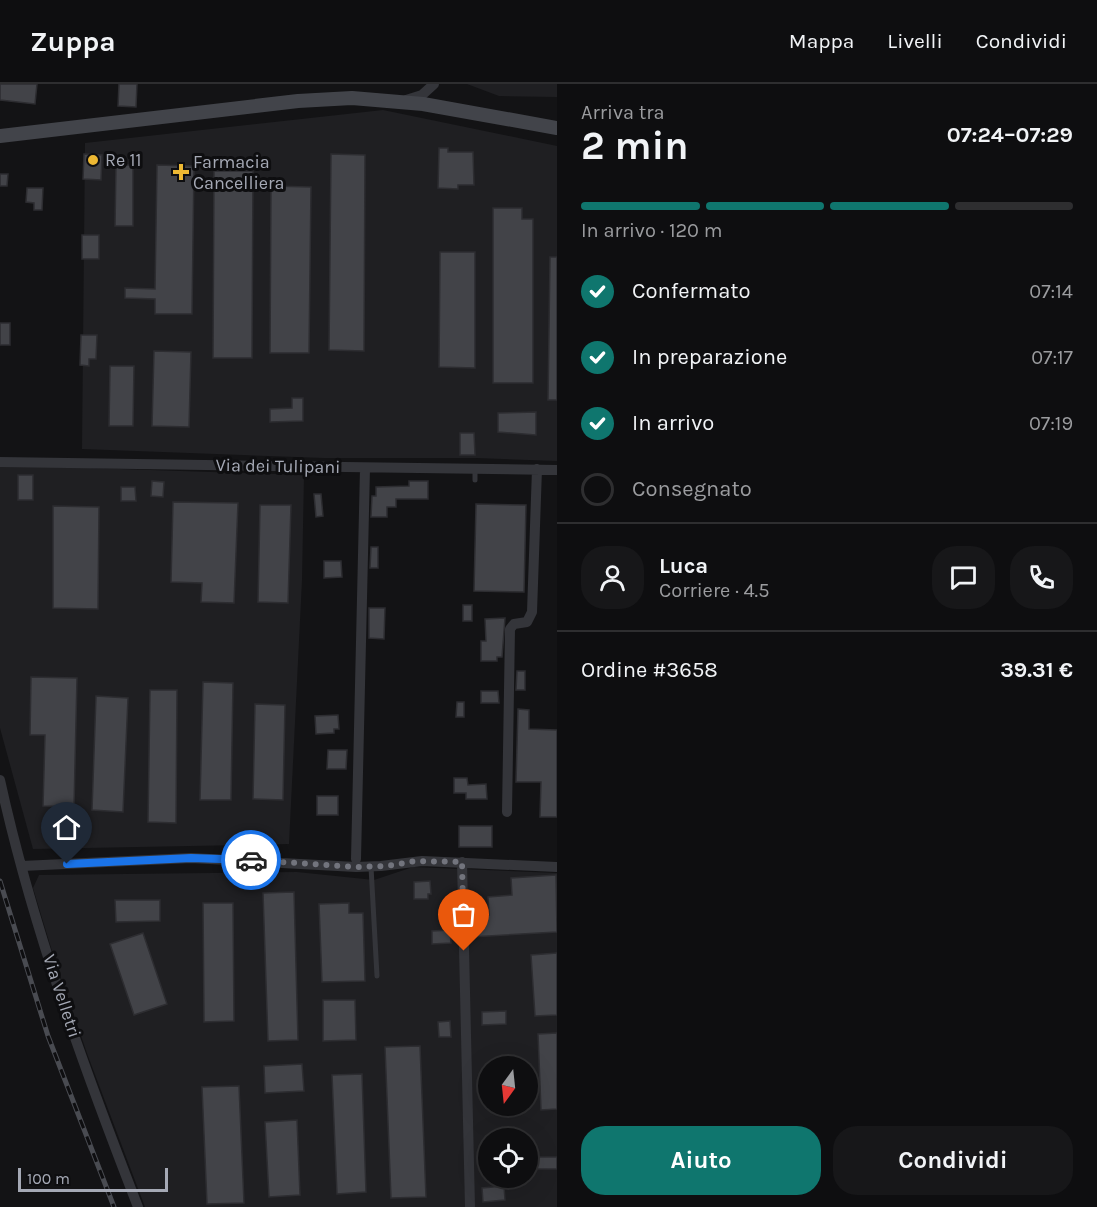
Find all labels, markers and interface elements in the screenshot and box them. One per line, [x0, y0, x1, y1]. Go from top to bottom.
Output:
text: Zuppa [30, 25, 116, 58]
text: Mappa [789, 29, 854, 53]
text: Livelli [887, 29, 943, 53]
text: Condividi [976, 29, 1067, 53]
text: Arriva tra [581, 101, 664, 124]
text: 07:24–07:29 [947, 122, 1073, 148]
text: 2 min [581, 123, 689, 169]
place label: Re 11 [105, 149, 141, 171]
place label: Farmacia Cancelliera [193, 151, 284, 194]
marker: Re 11 [86, 153, 100, 167]
marker: Farmacia Cancelliera [174, 165, 188, 179]
text: In arrivo · 120 m [581, 219, 722, 242]
icon: check [581, 275, 614, 308]
text: Confermato [632, 278, 751, 304]
text: 07:14 [1029, 280, 1073, 303]
icon: check [581, 341, 614, 374]
text: In preparazione [632, 344, 787, 370]
text: 07:17 [1031, 346, 1073, 369]
icon: check [581, 407, 614, 440]
text: In arrivo [632, 410, 714, 436]
text: 07:19 [1029, 412, 1073, 435]
street label: Via dei Tulipani [215, 454, 341, 478]
text: Consegnato [632, 476, 752, 502]
button: person [581, 546, 644, 609]
button: chat [932, 546, 995, 609]
button: phone [1010, 546, 1073, 609]
text: Luca [659, 553, 708, 579]
text: Corriere · 4.5 [659, 579, 769, 602]
text: Ordine #3658 [581, 657, 718, 683]
text: 39.31 € [1000, 657, 1073, 683]
pin [41, 802, 92, 864]
icon: home [50, 811, 83, 844]
courier [221, 830, 281, 890]
icon: car [235, 844, 268, 877]
pin [438, 889, 489, 951]
icon: bag [447, 898, 480, 931]
street label: Via Velletri [38, 951, 86, 1041]
north arrow [478, 1056, 538, 1116]
map controls [478, 1056, 538, 1188]
button: Aiuto [581, 1126, 821, 1195]
button: Condividi [833, 1126, 1073, 1195]
button: locate [478, 1128, 538, 1188]
scale bar [18, 1165, 168, 1192]
text: 100 m [27, 1169, 70, 1188]

